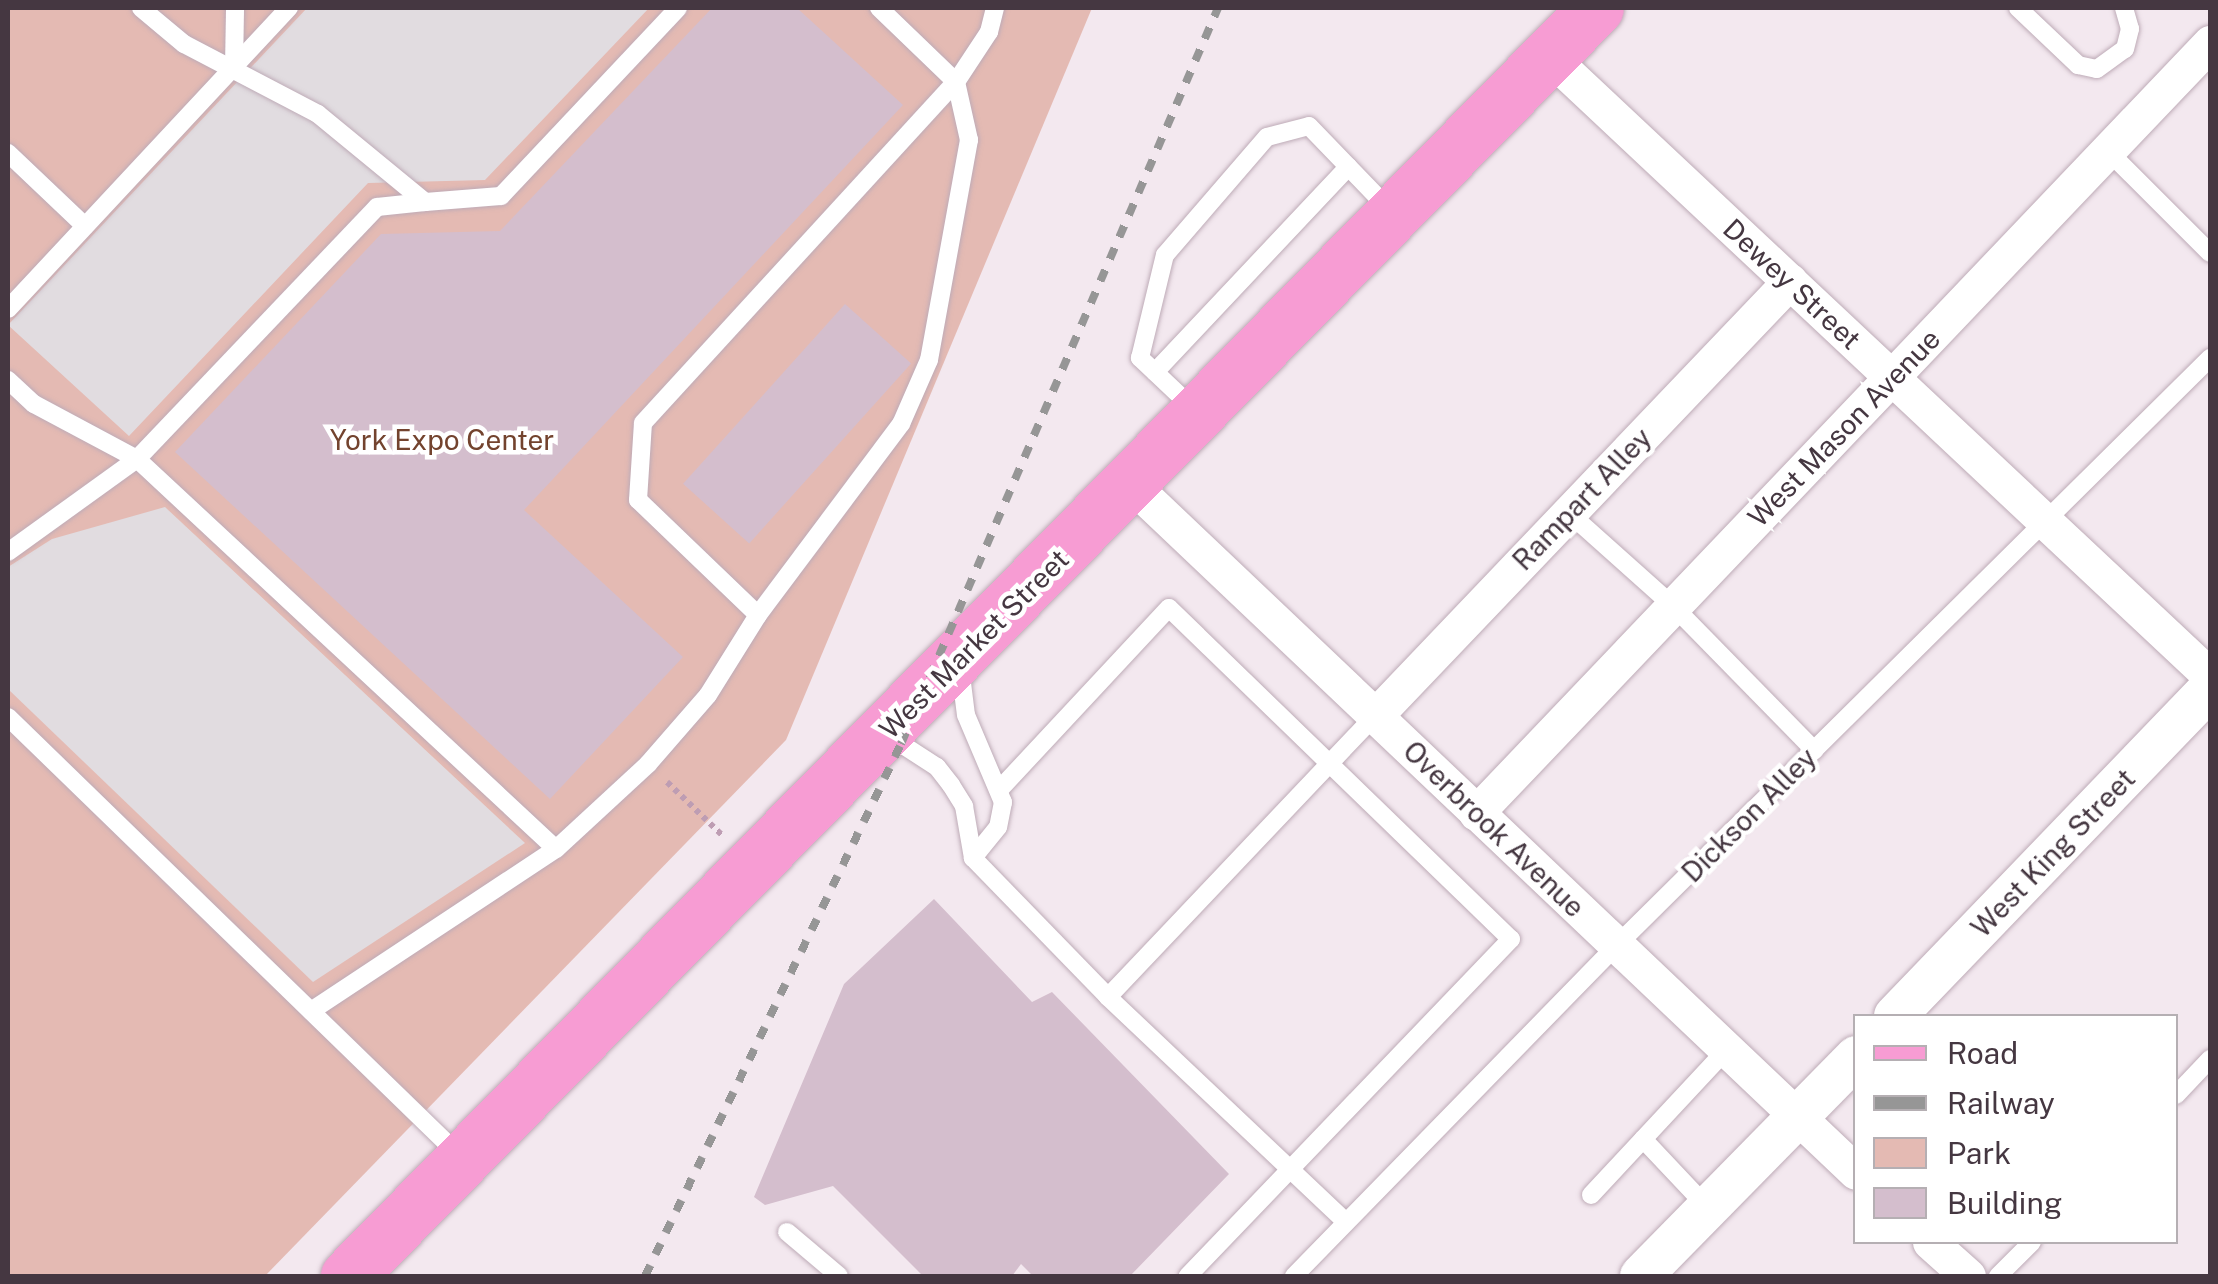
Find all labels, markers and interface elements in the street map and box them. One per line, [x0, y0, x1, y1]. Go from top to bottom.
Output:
street label: Dewey Street [1716, 212, 1868, 356]
street label: West Mason Avenue [1741, 322, 1947, 534]
street label: Rampart Alley [1506, 421, 1658, 577]
park label: York Expo Center [330, 423, 554, 457]
street label: West Market Street [872, 542, 1076, 746]
street label: Overbrook Avenue [1396, 734, 1592, 924]
street label: Dickson Alley [1675, 741, 1823, 889]
street label: West King Street [1964, 762, 2142, 944]
legend [1853, 1014, 2178, 1244]
text: Road [1947, 1035, 2018, 1071]
text: Railway [1947, 1085, 2055, 1121]
text: Park [1947, 1135, 2011, 1171]
text: Building [1947, 1185, 2062, 1221]

